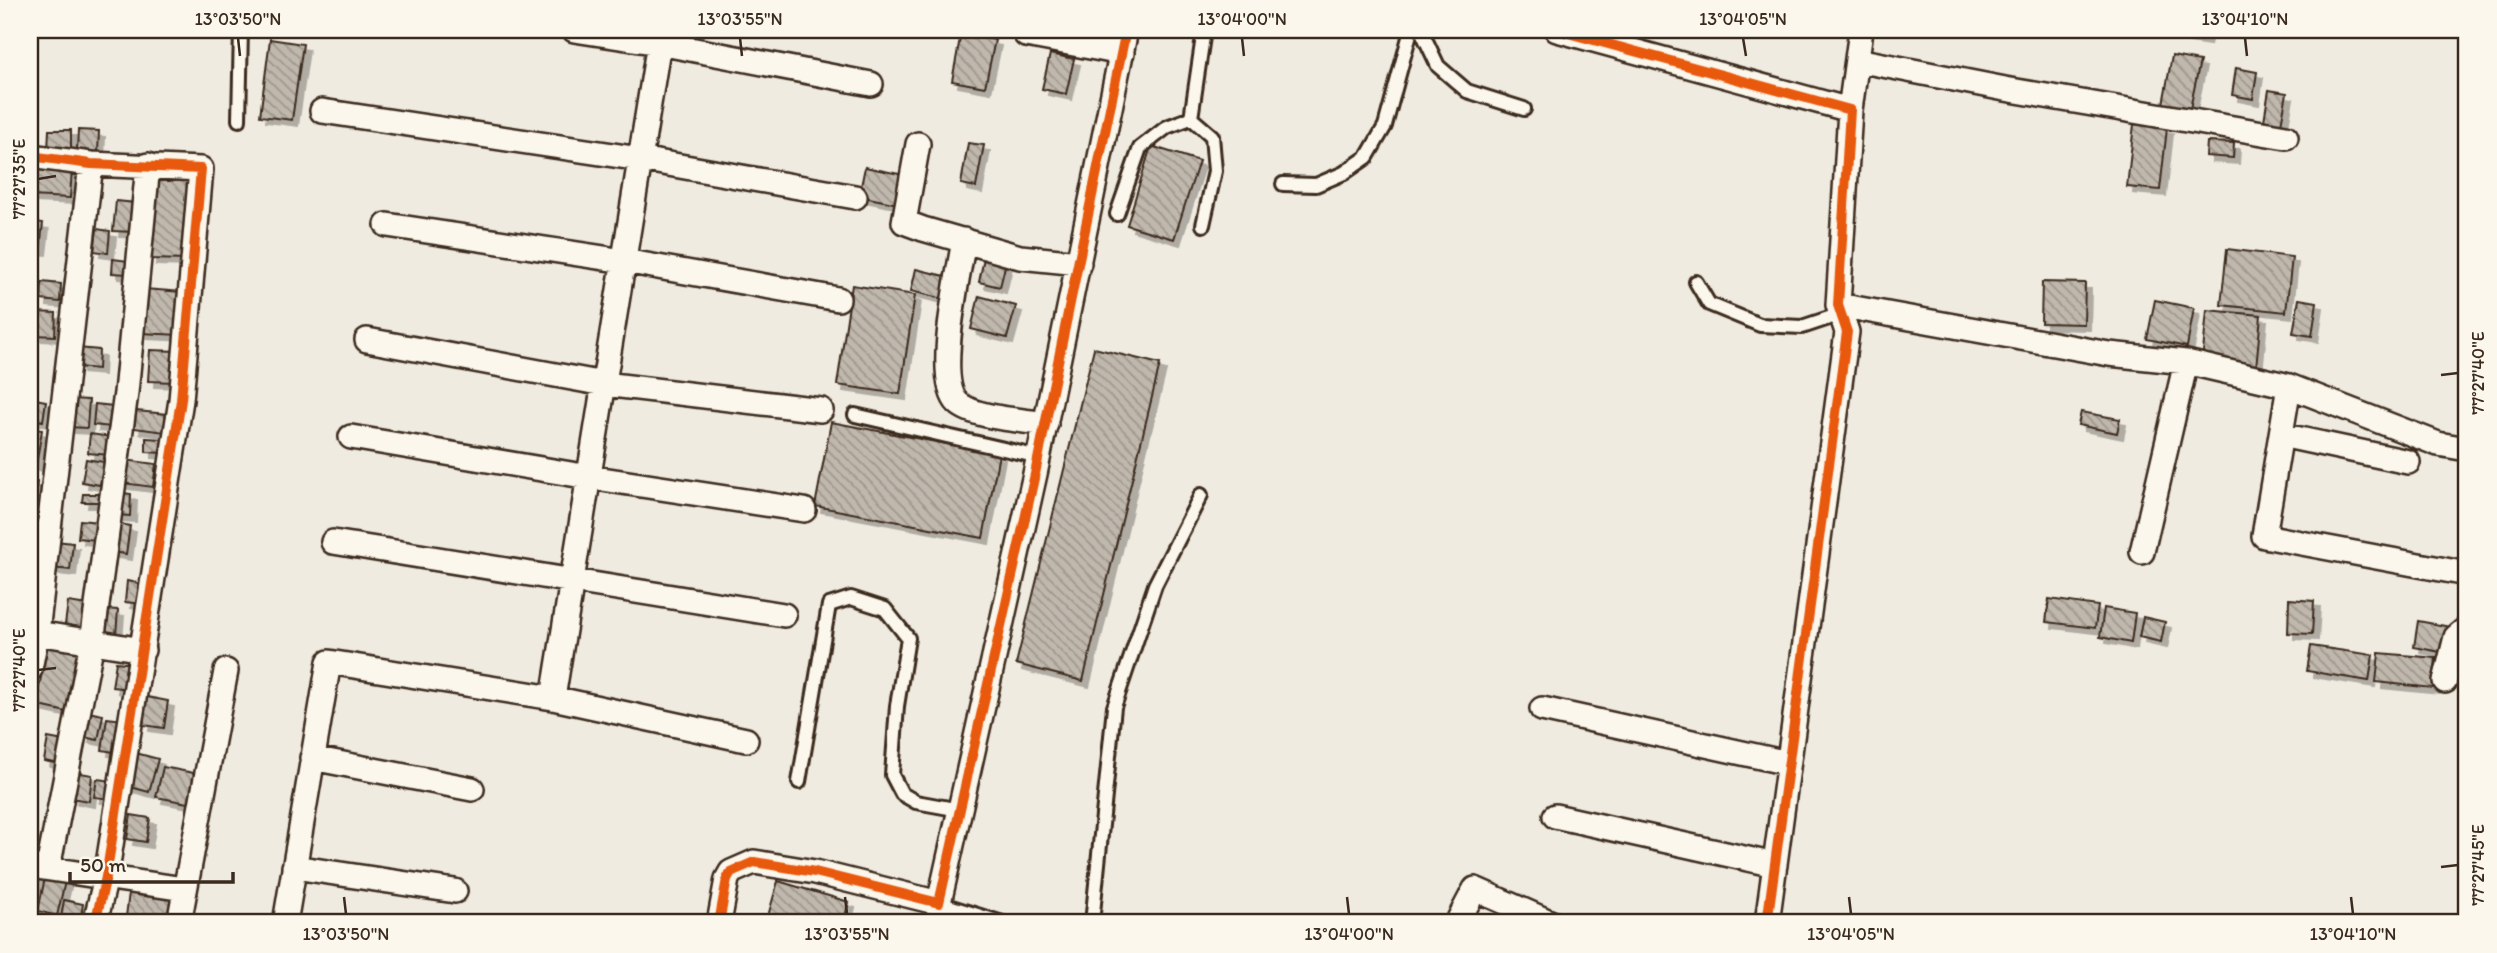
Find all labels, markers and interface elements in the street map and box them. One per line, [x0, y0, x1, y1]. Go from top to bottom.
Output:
text: 13°03'50"N [195, 8, 281, 30]
text: 13°03'55"N [697, 8, 783, 30]
text: 13°04'00"N [1197, 8, 1287, 30]
text: 13°04'05"N [1699, 8, 1787, 30]
text: 13°04'10"N [2202, 8, 2288, 30]
text: 77°27'35"E [8, 139, 30, 219]
text: 77°27'40"E [2467, 331, 2489, 415]
text: 77°27'40"E [8, 628, 30, 712]
text: 77°27'45"E [2467, 824, 2489, 906]
scale bar [70, 841, 233, 885]
text: 50 m [80, 852, 127, 877]
text: 13°03'50"N [303, 923, 389, 945]
text: 13°03'55"N [804, 923, 890, 945]
text: 13°04'00"N [1304, 923, 1394, 945]
text: 13°04'05"N [1807, 923, 1895, 945]
text: 13°04'10"N [2310, 923, 2396, 945]

